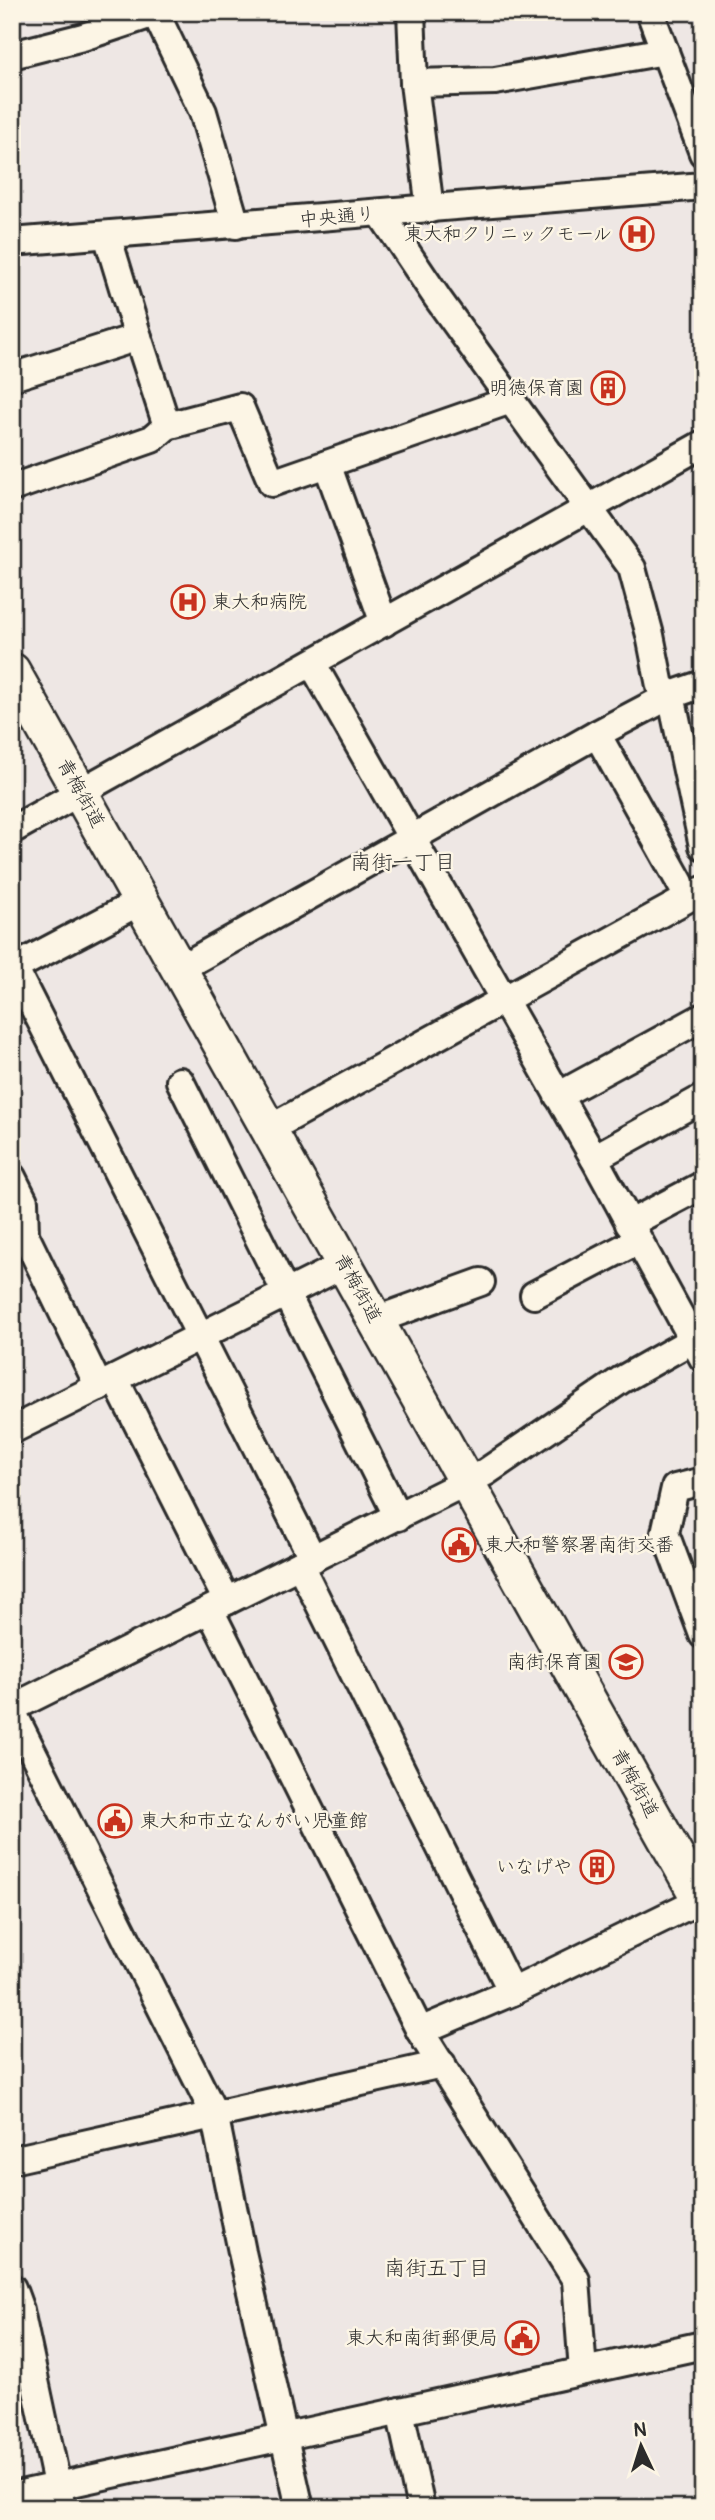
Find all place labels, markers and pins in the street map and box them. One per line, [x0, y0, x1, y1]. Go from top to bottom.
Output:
hospital icon: 東大和クリニックモール [618, 215, 656, 253]
place label: 東大和クリニックモール [404, 222, 612, 246]
building icon: 明徳保育園 [589, 369, 627, 407]
place label: 明徳保育園 [489, 376, 584, 400]
hospital icon: 東大和病院 [169, 583, 207, 621]
place label: 東大和病院 [212, 590, 307, 614]
public building icon: 東大和警察署南街交番 [440, 1526, 478, 1564]
place label: 東大和警察署南街交番 [484, 1533, 674, 1557]
school or university icon: 南街保育園 [607, 1643, 645, 1681]
place label: 南街保育園 [507, 1650, 602, 1674]
public building icon: 東大和市立なんがい児童館 [96, 1802, 134, 1840]
place label: 東大和市立なんがい児童館 [140, 1809, 368, 1833]
building icon: いなげや [578, 1848, 616, 1886]
place label: いなげや [496, 1855, 572, 1879]
public building icon: 東大和南街郵便局 [503, 2319, 541, 2357]
place label: 東大和南街郵便局 [346, 2326, 498, 2350]

